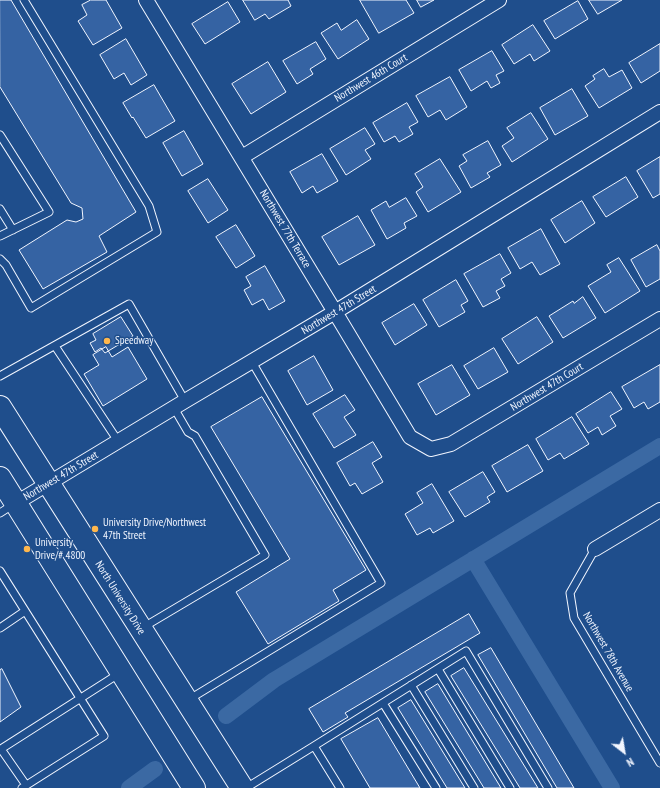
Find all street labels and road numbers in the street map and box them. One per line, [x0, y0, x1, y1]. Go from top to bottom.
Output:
street label: Northwest 46th Court [332, 51, 410, 105]
street label: Northwest 77th Terrace [256, 188, 314, 270]
street label: Northwest 47th Street [299, 283, 379, 337]
street label: Northwest 47th Court [508, 360, 586, 414]
street label: Northwest 47th Street [21, 449, 101, 503]
street label: North University Drive [92, 559, 148, 637]
street label: Northwest 78th Avenue [580, 610, 636, 694]

